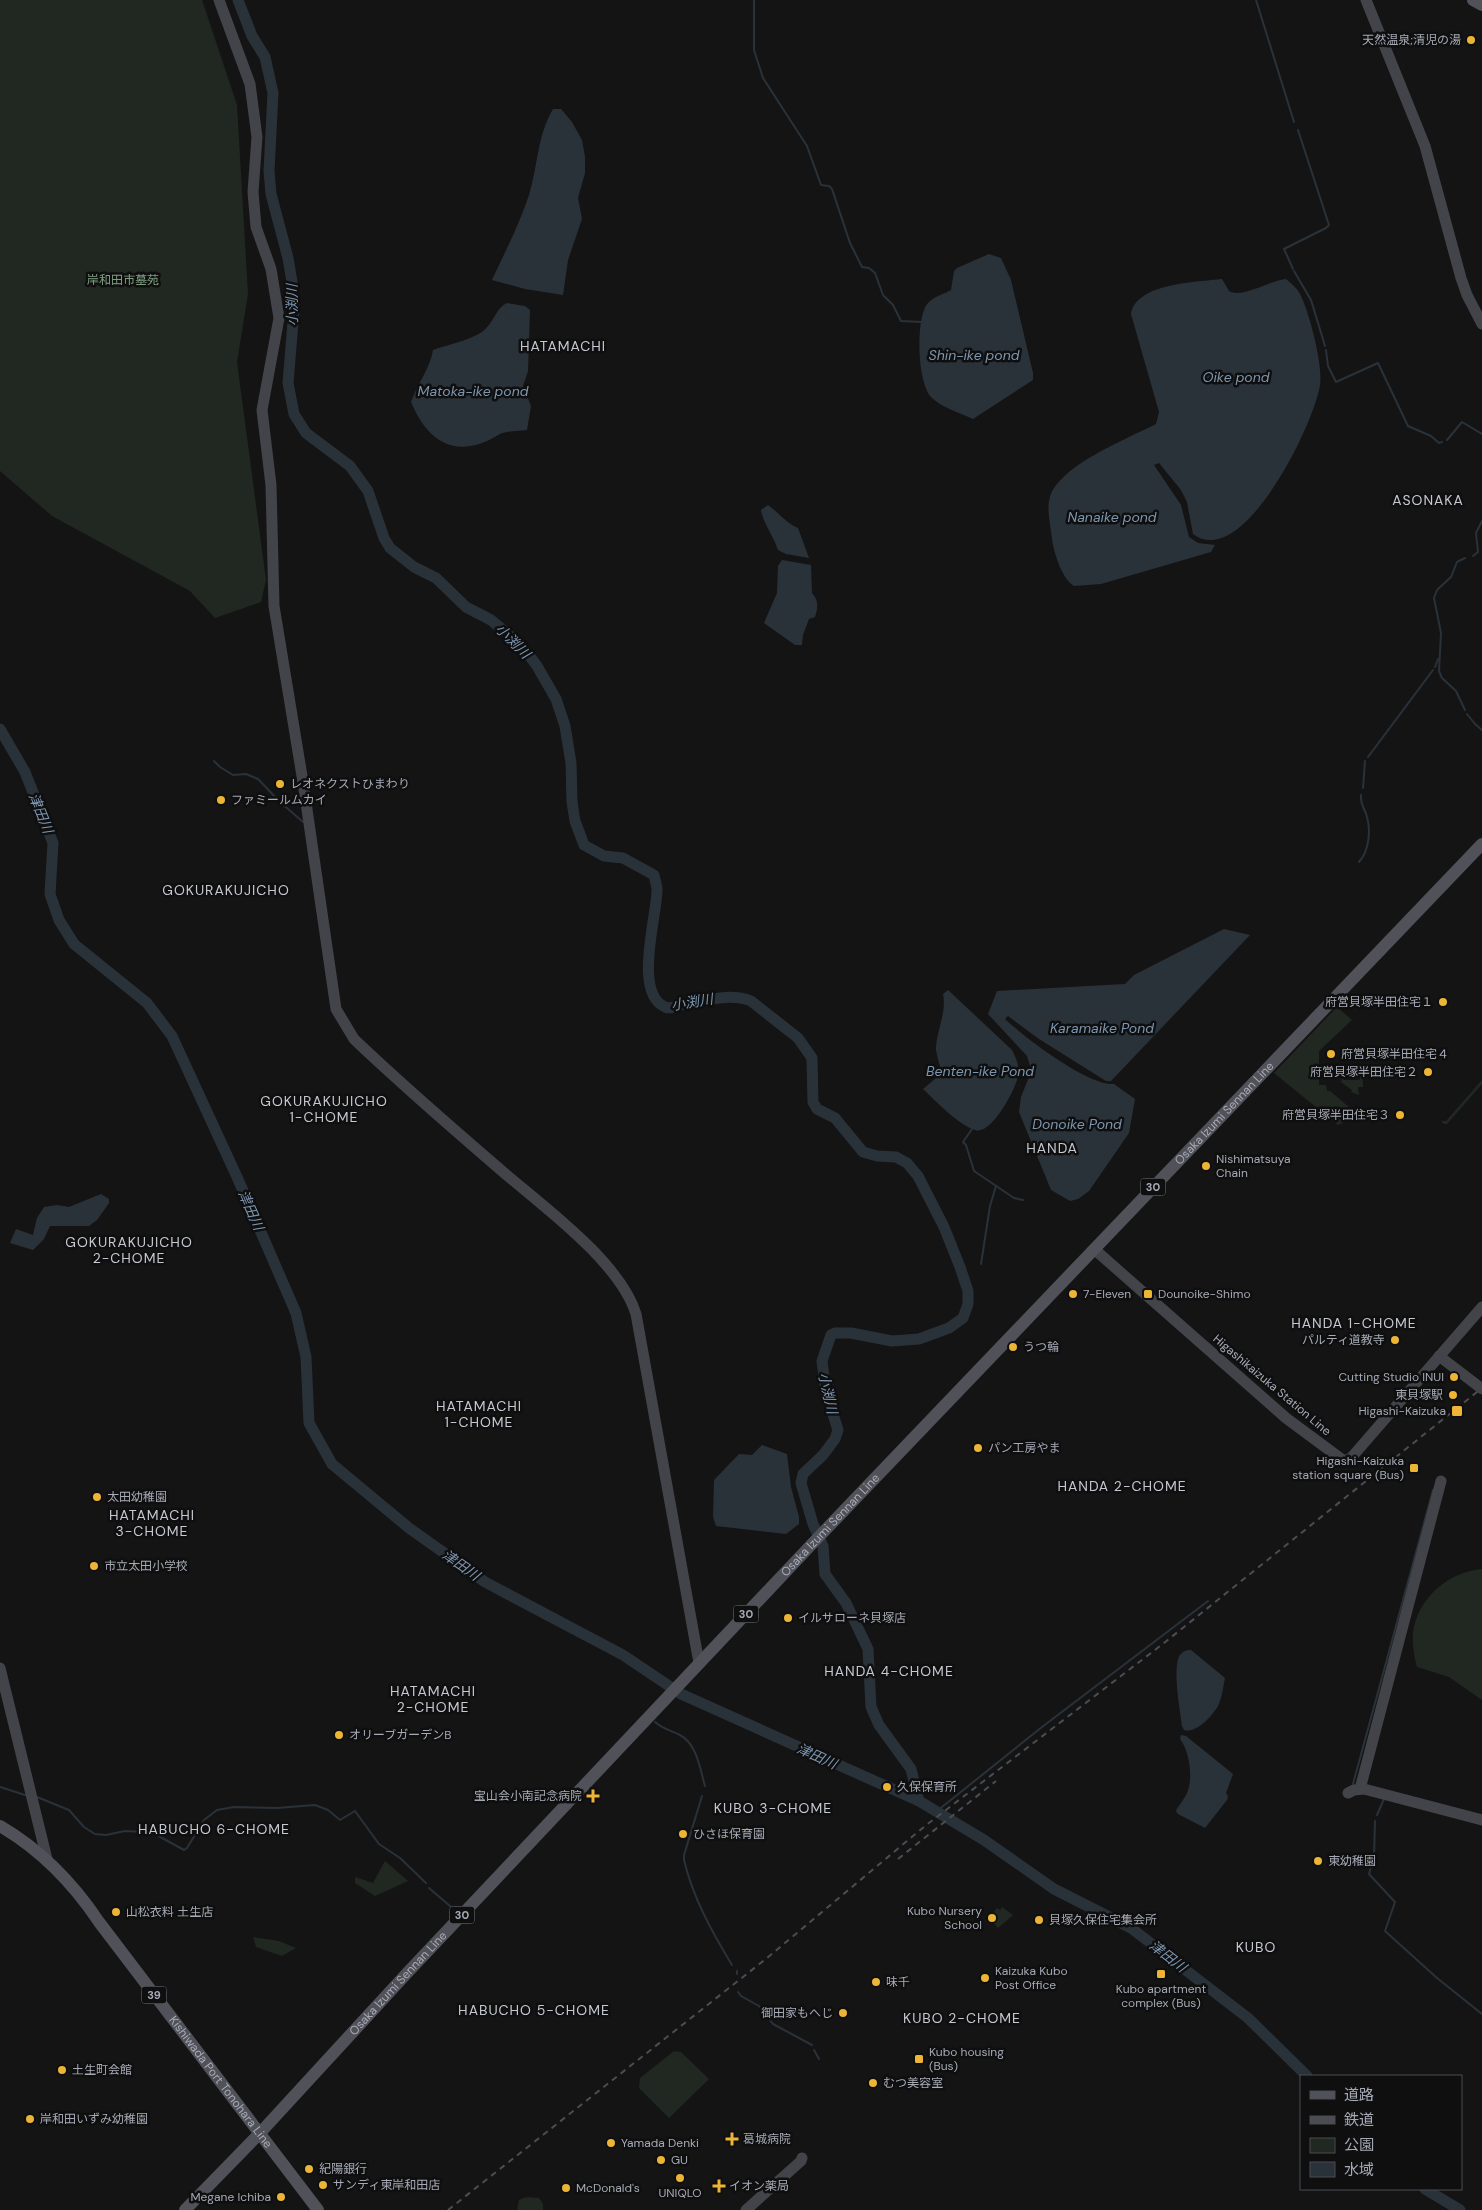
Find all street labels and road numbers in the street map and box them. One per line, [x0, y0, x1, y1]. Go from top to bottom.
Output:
street label: Osaka Izumi Sennan Line [1171, 1058, 1277, 1168]
road number: 30 [1140, 1178, 1166, 1196]
street label: Higashikaizuka Station Line [1210, 1331, 1334, 1439]
street label: Osaka Izumi Sennan Line [777, 1470, 883, 1580]
road number: 30 [734, 1606, 758, 1622]
road number: 30 [450, 1906, 474, 1924]
street label: Osaka Izumi Sennan Line [346, 1928, 450, 2039]
road number: 39 [142, 1986, 166, 2004]
street label: Kishiwada Port Tonohara Line [165, 2013, 276, 2151]

